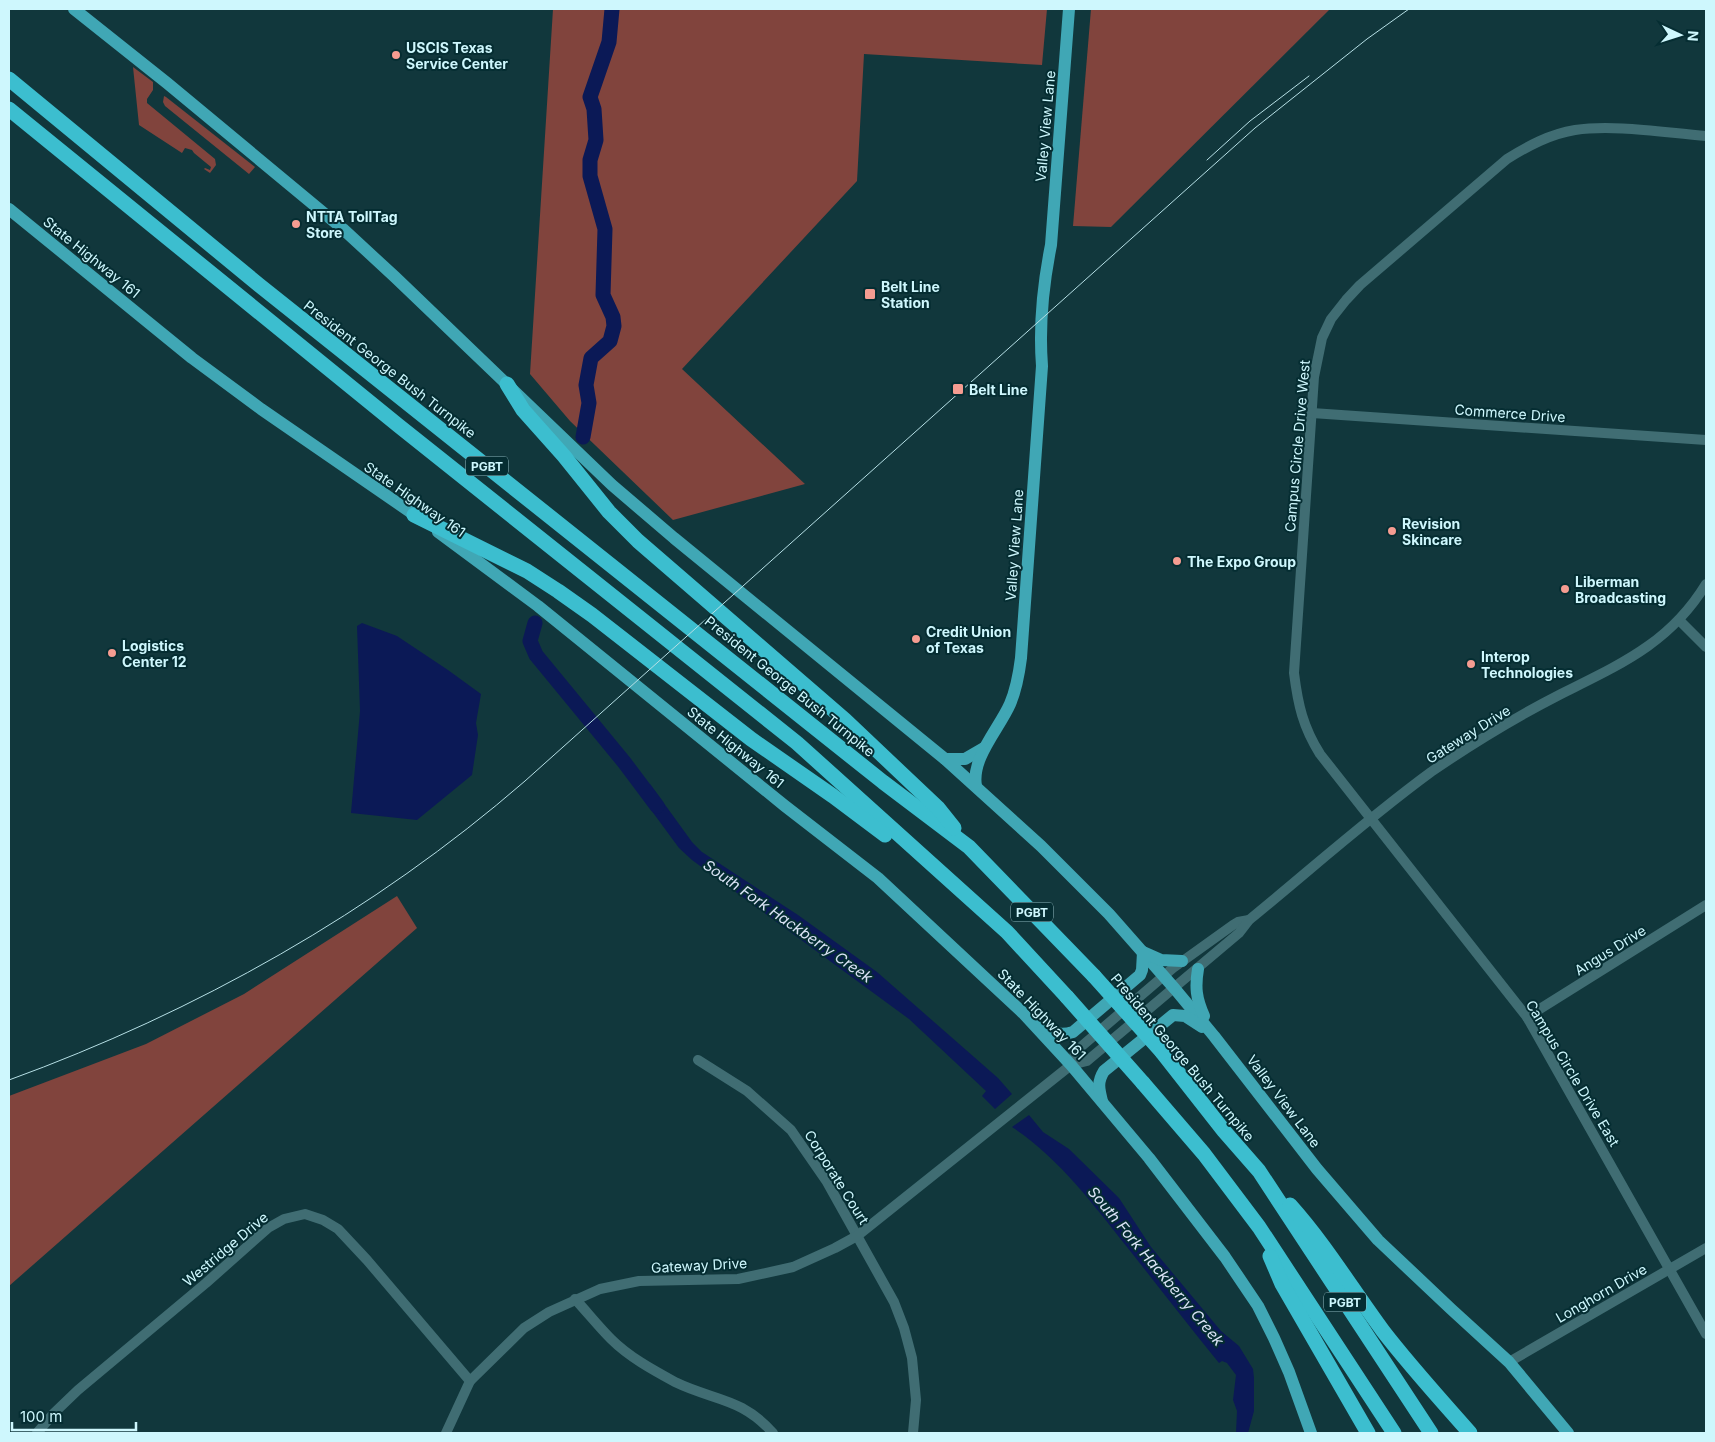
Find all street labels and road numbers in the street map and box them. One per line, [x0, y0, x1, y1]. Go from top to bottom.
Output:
street label: Valley View Lane [1032, 70, 1058, 182]
street label: State Highway 161 [40, 213, 144, 301]
street label: President George Bush Turnpike [301, 296, 479, 442]
street label: Campus Circle Drive West [1281, 359, 1313, 533]
street label: Commerce Drive [1454, 401, 1566, 425]
road number: PGBT [466, 456, 508, 476]
street label: State Highway 161 [361, 458, 469, 540]
street label: Valley View Lane [1002, 489, 1026, 601]
street label: President George Bush Turnpike [702, 612, 878, 760]
street label: Gateway Drive [1423, 701, 1513, 767]
street label: State Highway 161 [684, 703, 788, 791]
road number: PGBT [1011, 902, 1053, 922]
street label: Angus Drive [1571, 921, 1649, 979]
street label: State Highway 161 [994, 965, 1090, 1063]
street label: President George Bush Turnpike [1108, 970, 1258, 1144]
street label: Campus Circle Drive East [1523, 997, 1624, 1150]
street label: Valley View Lane [1244, 1051, 1324, 1151]
street label: Corporate Court [801, 1127, 873, 1228]
street label: Westridge Drive [179, 1208, 271, 1290]
street label: Gateway Drive [650, 1254, 748, 1276]
street label: Longhorn Drive [1552, 1260, 1650, 1326]
road number: PGBT [1324, 1292, 1366, 1311]

